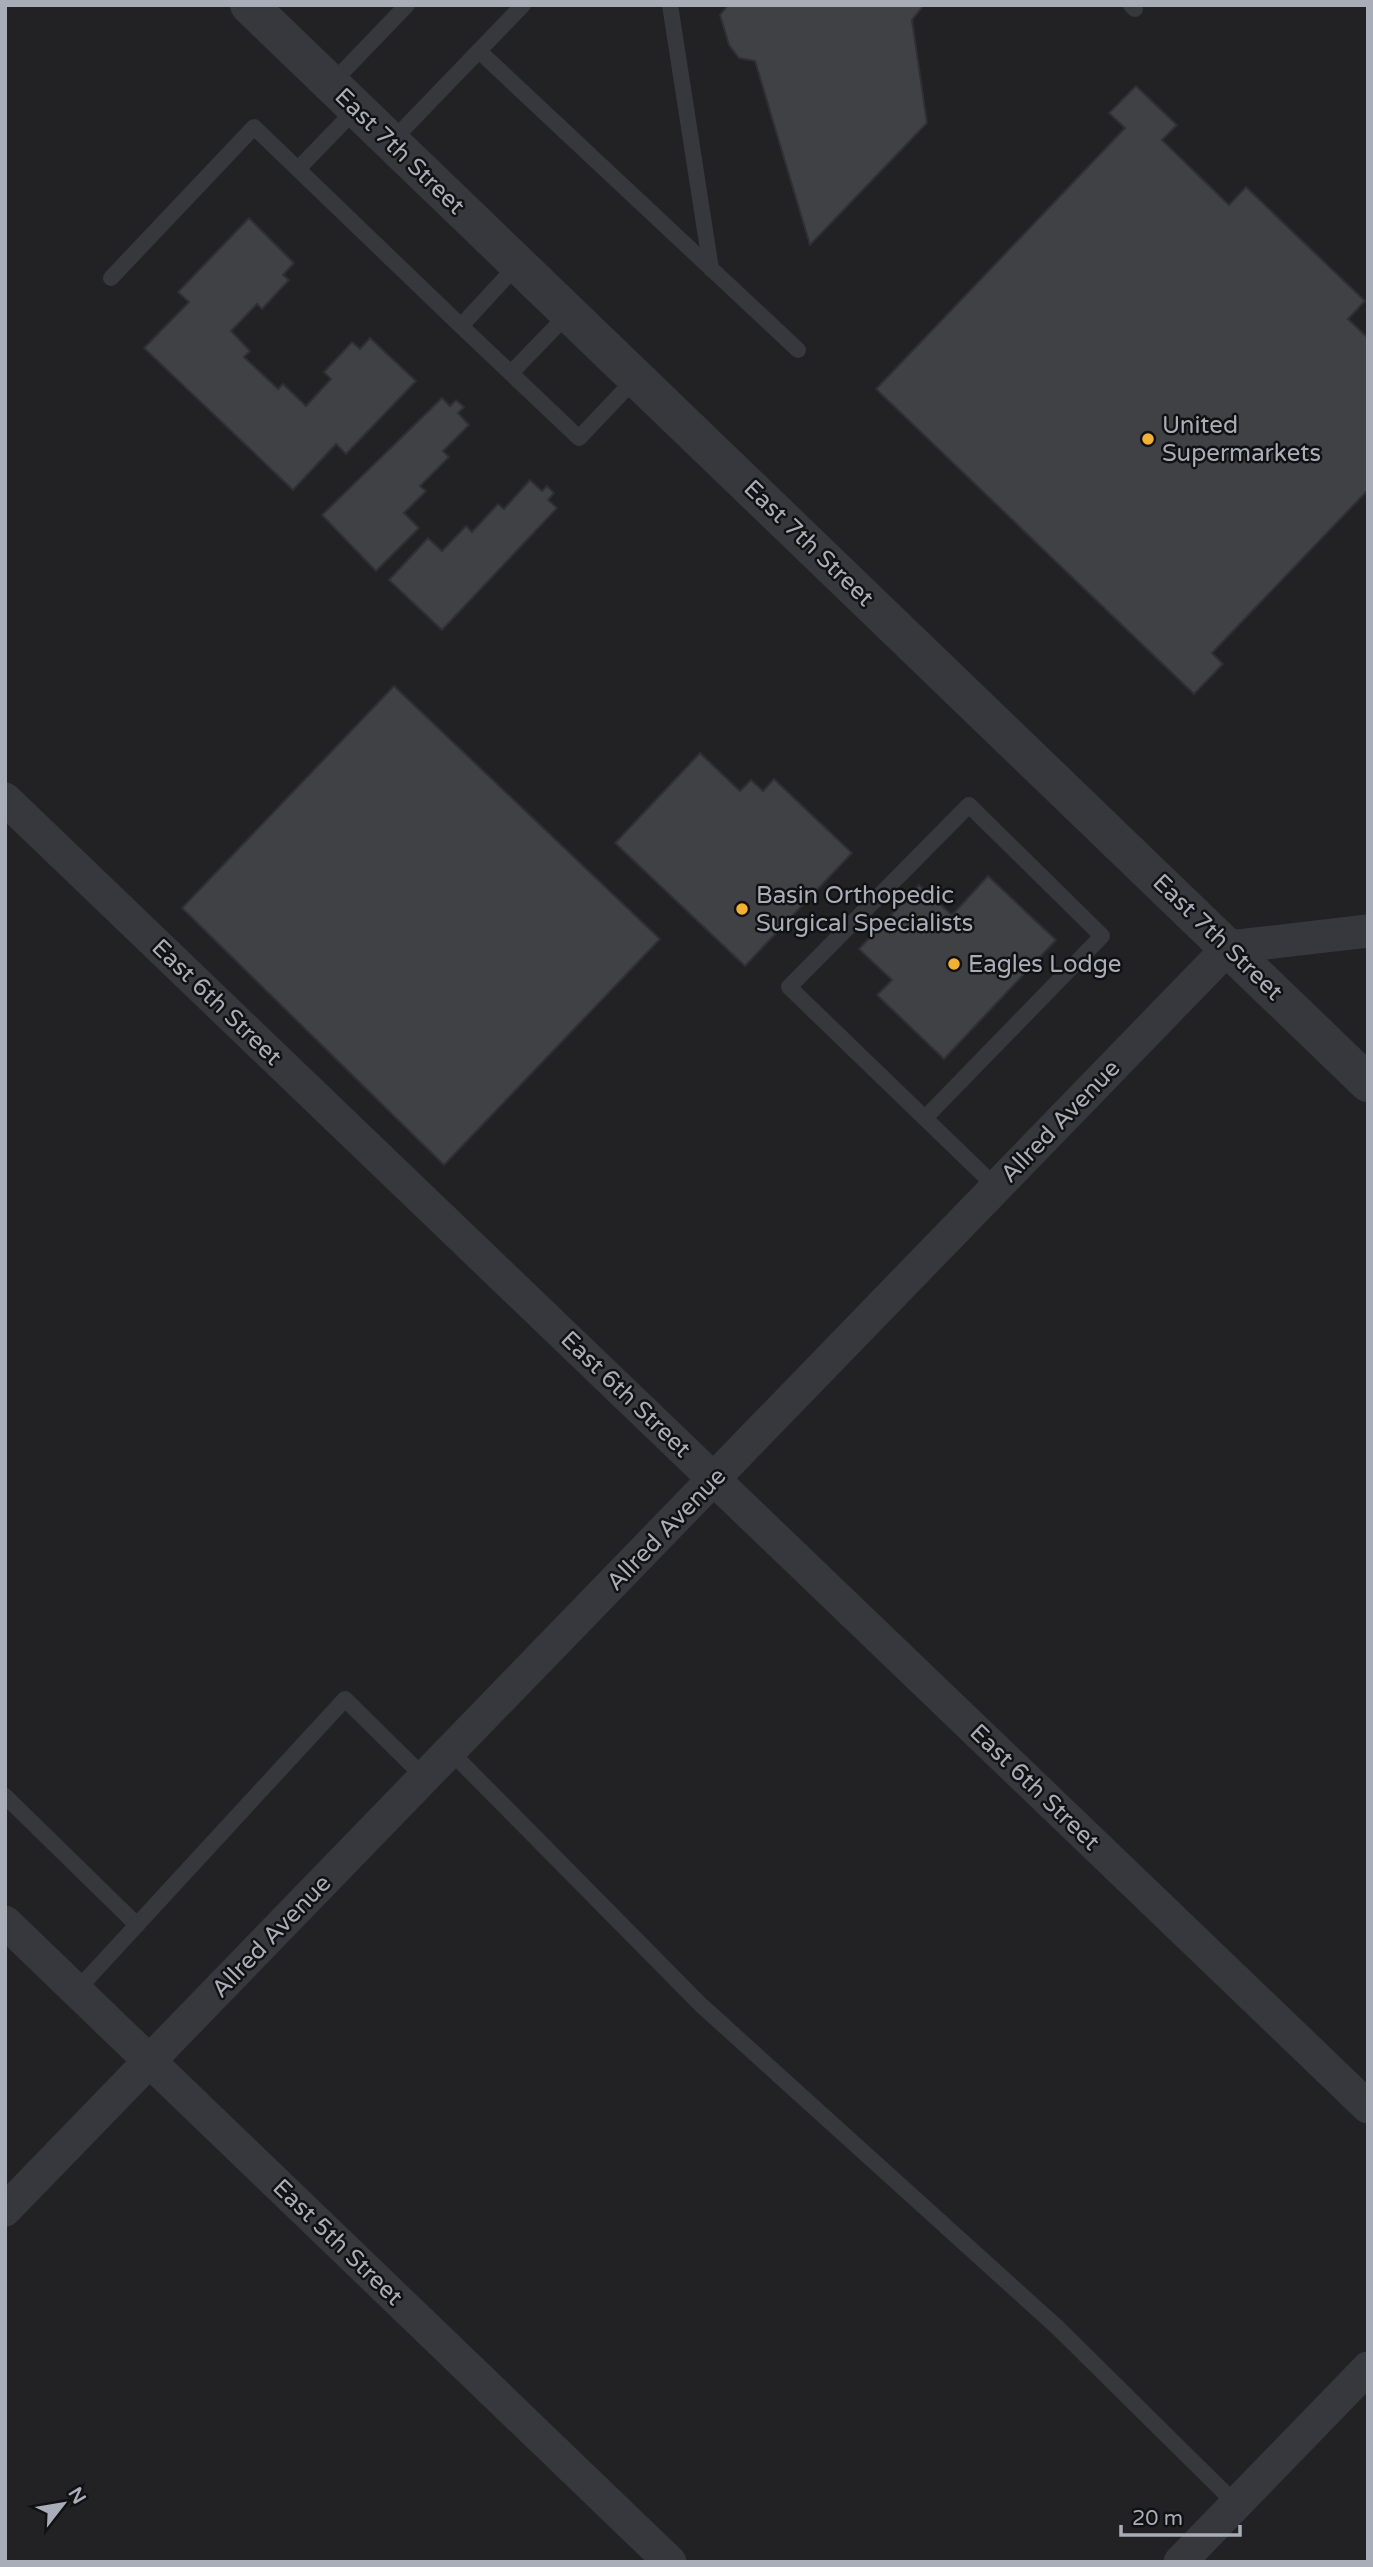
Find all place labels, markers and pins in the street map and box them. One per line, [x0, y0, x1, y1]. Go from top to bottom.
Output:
place label: United Supermarkets [1162, 411, 1321, 468]
marker: United Supermarkets [1140, 431, 1156, 447]
place label: Basin Orthopedic Surgical Specialists [756, 881, 973, 938]
marker: Basin Orthopedic Surgical Specialists [734, 901, 750, 917]
place label: Eagles Lodge [968, 950, 1121, 979]
marker: Eagles Lodge [946, 956, 962, 972]

